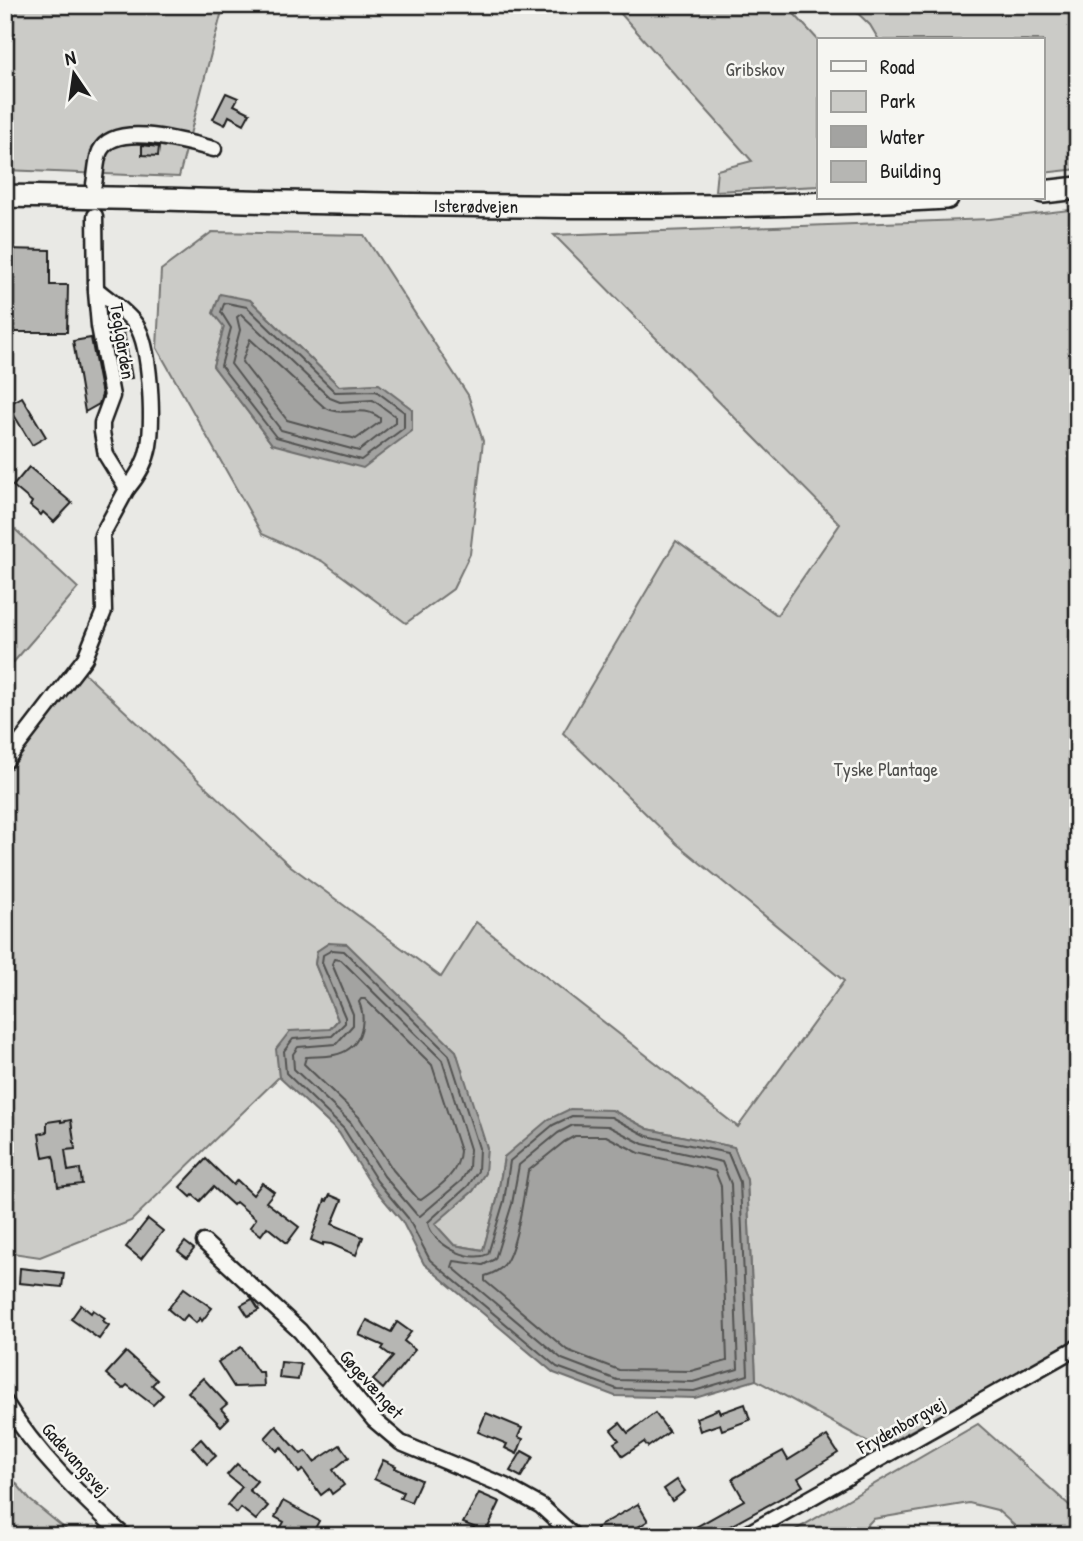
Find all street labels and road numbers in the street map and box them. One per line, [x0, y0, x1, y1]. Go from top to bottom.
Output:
street label: Isterødvejen [433, 192, 518, 219]
street label: Teglgården [104, 301, 142, 381]
street label: Gøgevænget [334, 1344, 410, 1425]
street label: Frydenborgvej [851, 1390, 950, 1460]
street label: Gadevangsvej [36, 1417, 116, 1501]

